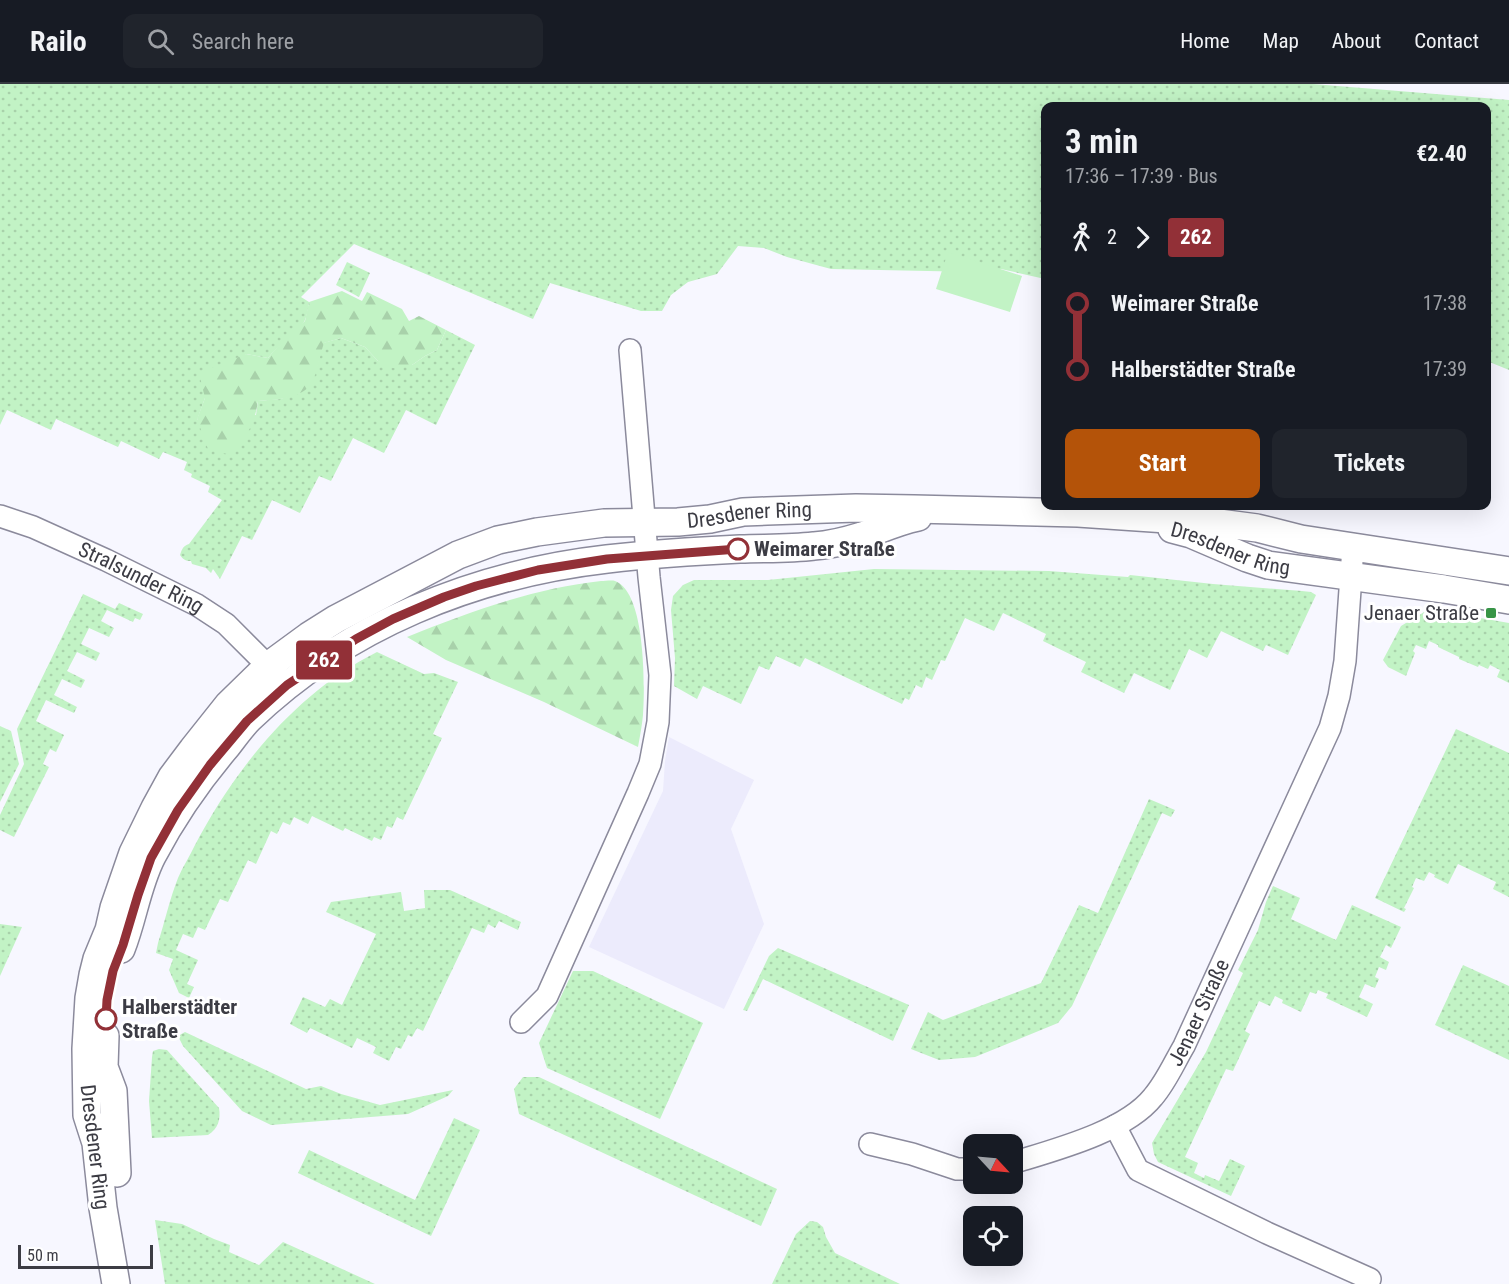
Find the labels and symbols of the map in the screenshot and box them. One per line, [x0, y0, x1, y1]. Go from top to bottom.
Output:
street label: Dresdener Ring [686, 497, 812, 533]
street label: Dresdener Ring [1168, 517, 1292, 580]
street label: Stralsunder Ring [75, 537, 208, 618]
place label: Weimarer Straße [754, 537, 895, 561]
marker: Weimarer Straße [727, 538, 749, 560]
place label: Jenaer Straße [1364, 601, 1479, 625]
marker: Jenaer Straße [1484, 606, 1498, 620]
line badge: 262 [290, 640, 358, 680]
street label: Jenaer Straße [1163, 955, 1234, 1070]
place label: Halberstädter Straße [122, 995, 237, 1043]
marker: Halberstädter Straße [95, 1008, 117, 1030]
street label: Dresdener Ring [75, 1083, 115, 1211]
north arrow [963, 1134, 1023, 1194]
scale bar [18, 1242, 153, 1270]

